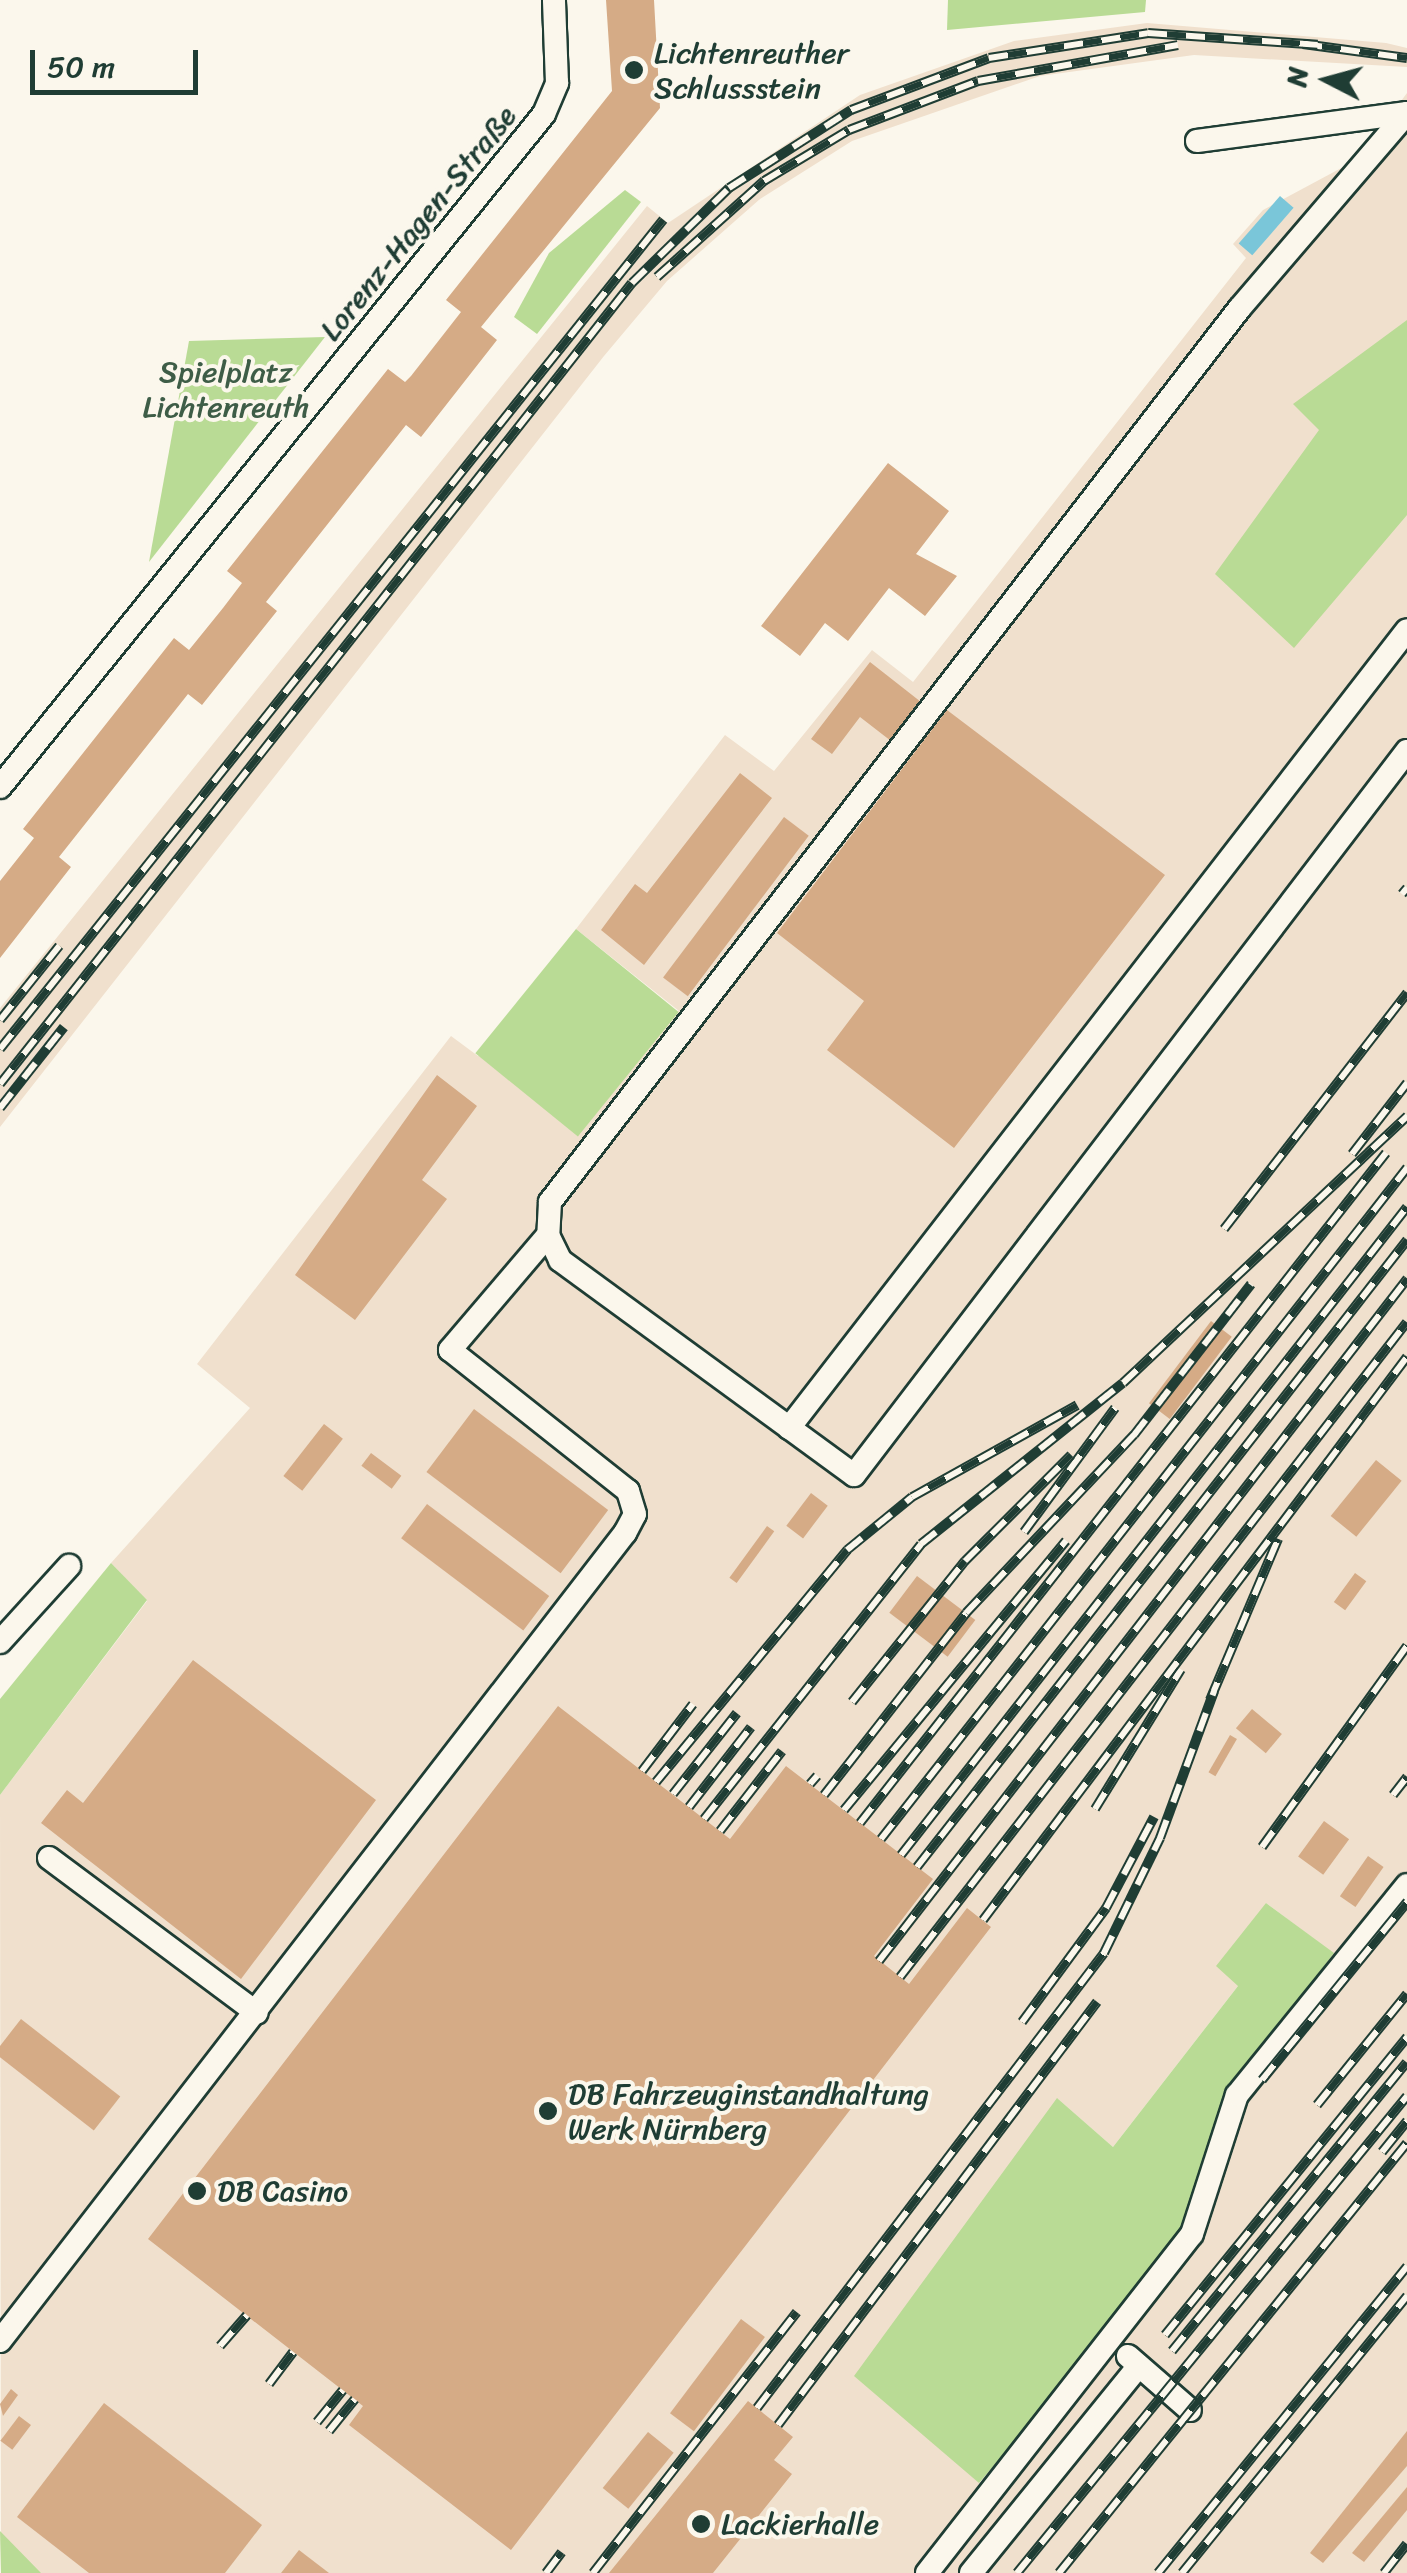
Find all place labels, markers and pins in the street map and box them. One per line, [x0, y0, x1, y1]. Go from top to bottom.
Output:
place label: Lichtenreuther Schlussstein [654, 35, 849, 106]
marker: Lichtenreuther Schlussstein [623, 59, 645, 81]
place label: DB Fahrzeuginstandhaltung Werk Nürnberg [568, 2076, 929, 2146]
marker: DB Fahrzeuginstandhaltung Werk Nürnberg [537, 2100, 559, 2122]
place label: DB Casino [217, 2173, 349, 2209]
marker: DB Casino [186, 2180, 208, 2202]
place label: Lackierhalle [721, 2506, 879, 2542]
marker: Lackierhalle [690, 2513, 712, 2535]

